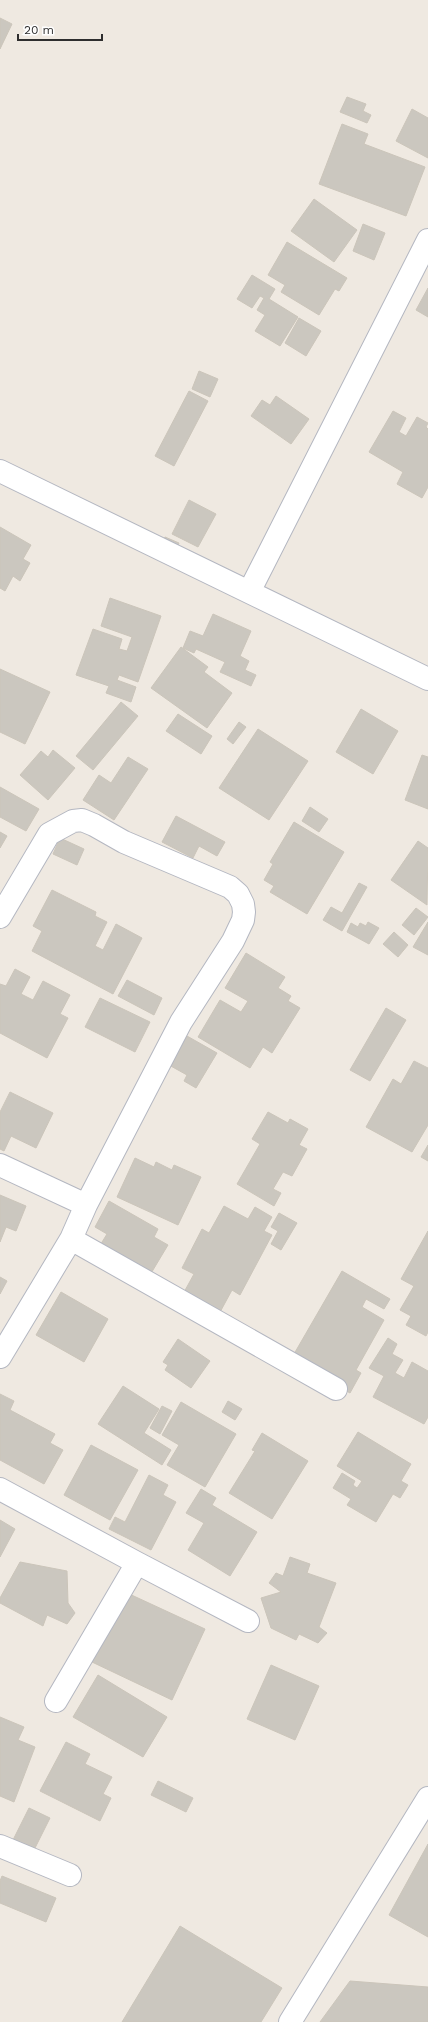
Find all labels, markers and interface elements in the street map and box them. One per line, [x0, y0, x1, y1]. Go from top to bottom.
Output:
scale bar [18, 16, 102, 42]
text: 20 m [24, 23, 54, 37]

